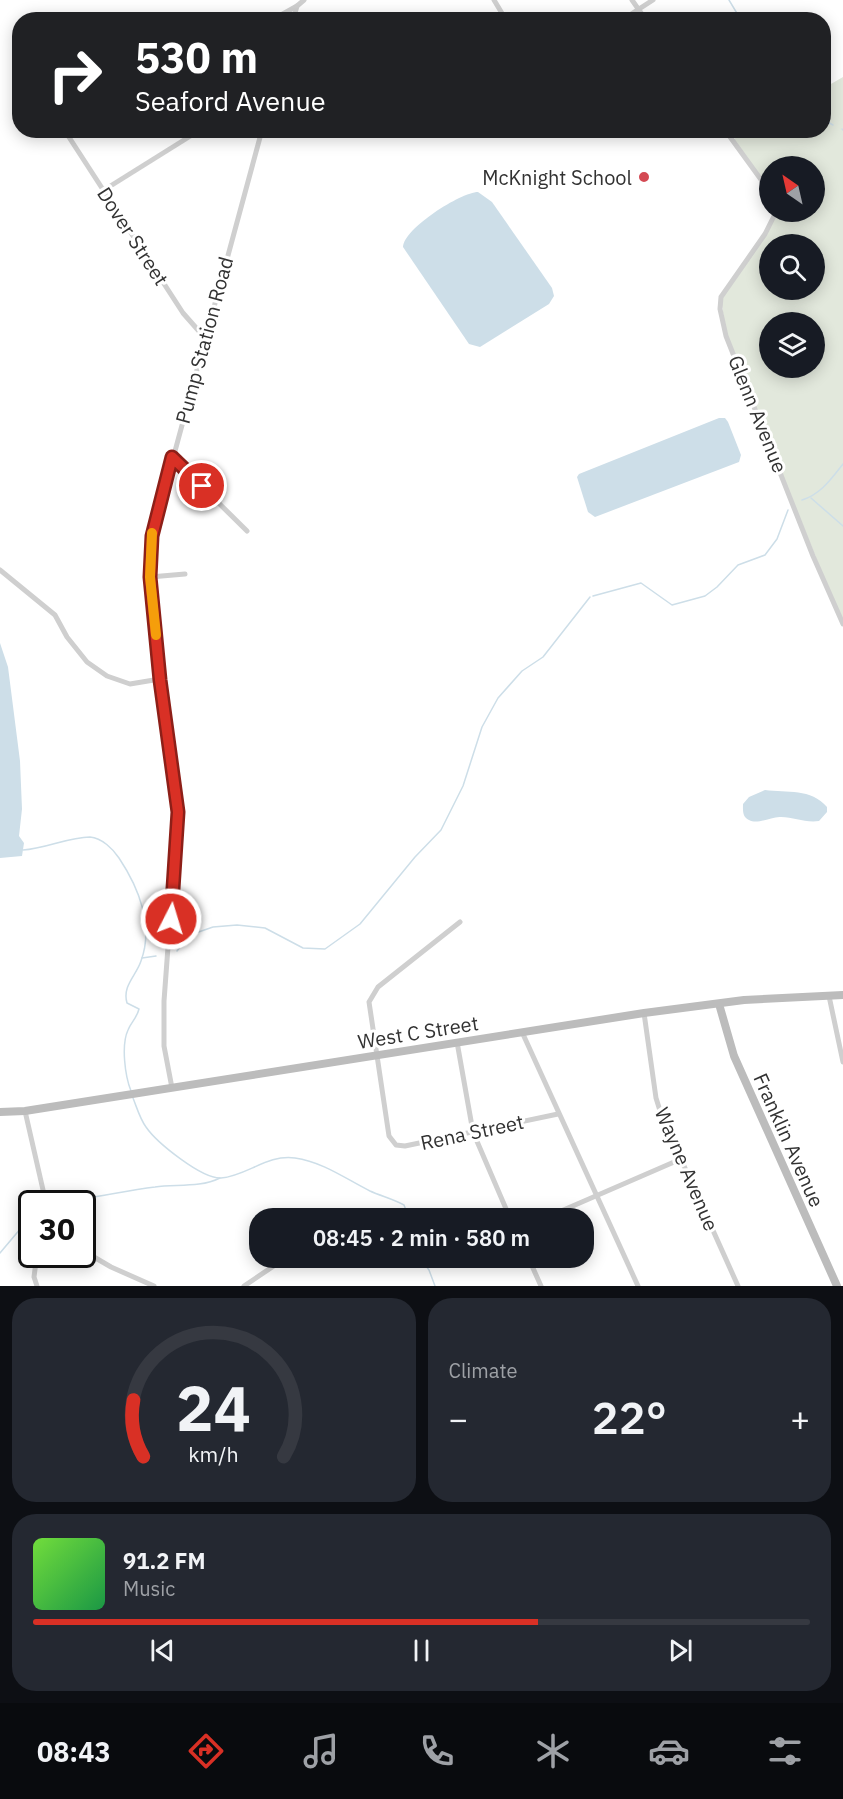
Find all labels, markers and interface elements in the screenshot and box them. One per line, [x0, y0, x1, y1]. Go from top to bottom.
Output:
text: 530 m [135, 30, 258, 85]
icon: right [36, 36, 114, 114]
text: Seaford Avenue [135, 83, 326, 118]
north arrow [759, 156, 825, 222]
map controls [759, 156, 825, 378]
place label: McKnight School [482, 164, 632, 191]
marker: McKnight School [637, 170, 651, 184]
street label: Dover Street [91, 182, 175, 290]
button: search [759, 234, 825, 300]
street label: Pump Station Road [169, 253, 239, 427]
button: layers [759, 312, 825, 378]
street label: Glenn Avenue [722, 351, 794, 477]
pin [176, 460, 227, 511]
icon: arrive [185, 469, 218, 502]
position arrow [139, 887, 203, 951]
street label: West C Street [356, 1009, 480, 1055]
street label: Franklin Avenue [747, 1069, 831, 1211]
street label: Wayne Avenue [649, 1103, 725, 1235]
street label: Rena Street [418, 1108, 526, 1156]
speed limit sign: 30 [18, 1190, 96, 1268]
text: 08:45 · 2 min · 580 m [313, 1223, 530, 1252]
text: Climate [449, 1357, 517, 1384]
text: 24 [176, 1367, 251, 1448]
text: 22° [592, 1388, 667, 1446]
text: − [449, 1397, 468, 1440]
text: + [790, 1397, 810, 1440]
text: km/h [189, 1440, 239, 1468]
text: 91.2 FM [123, 1546, 206, 1575]
text: Music [123, 1575, 175, 1602]
icon: previous [146, 1634, 179, 1667]
icon: pause [405, 1634, 438, 1667]
icon: next [664, 1634, 697, 1667]
icon: directions [185, 1730, 227, 1772]
icon: music [300, 1730, 342, 1772]
icon: phone [416, 1730, 458, 1772]
icon: climate [532, 1730, 574, 1772]
icon: car [648, 1730, 690, 1772]
icon: filters [764, 1730, 806, 1772]
text: 08:43 [37, 1734, 111, 1769]

